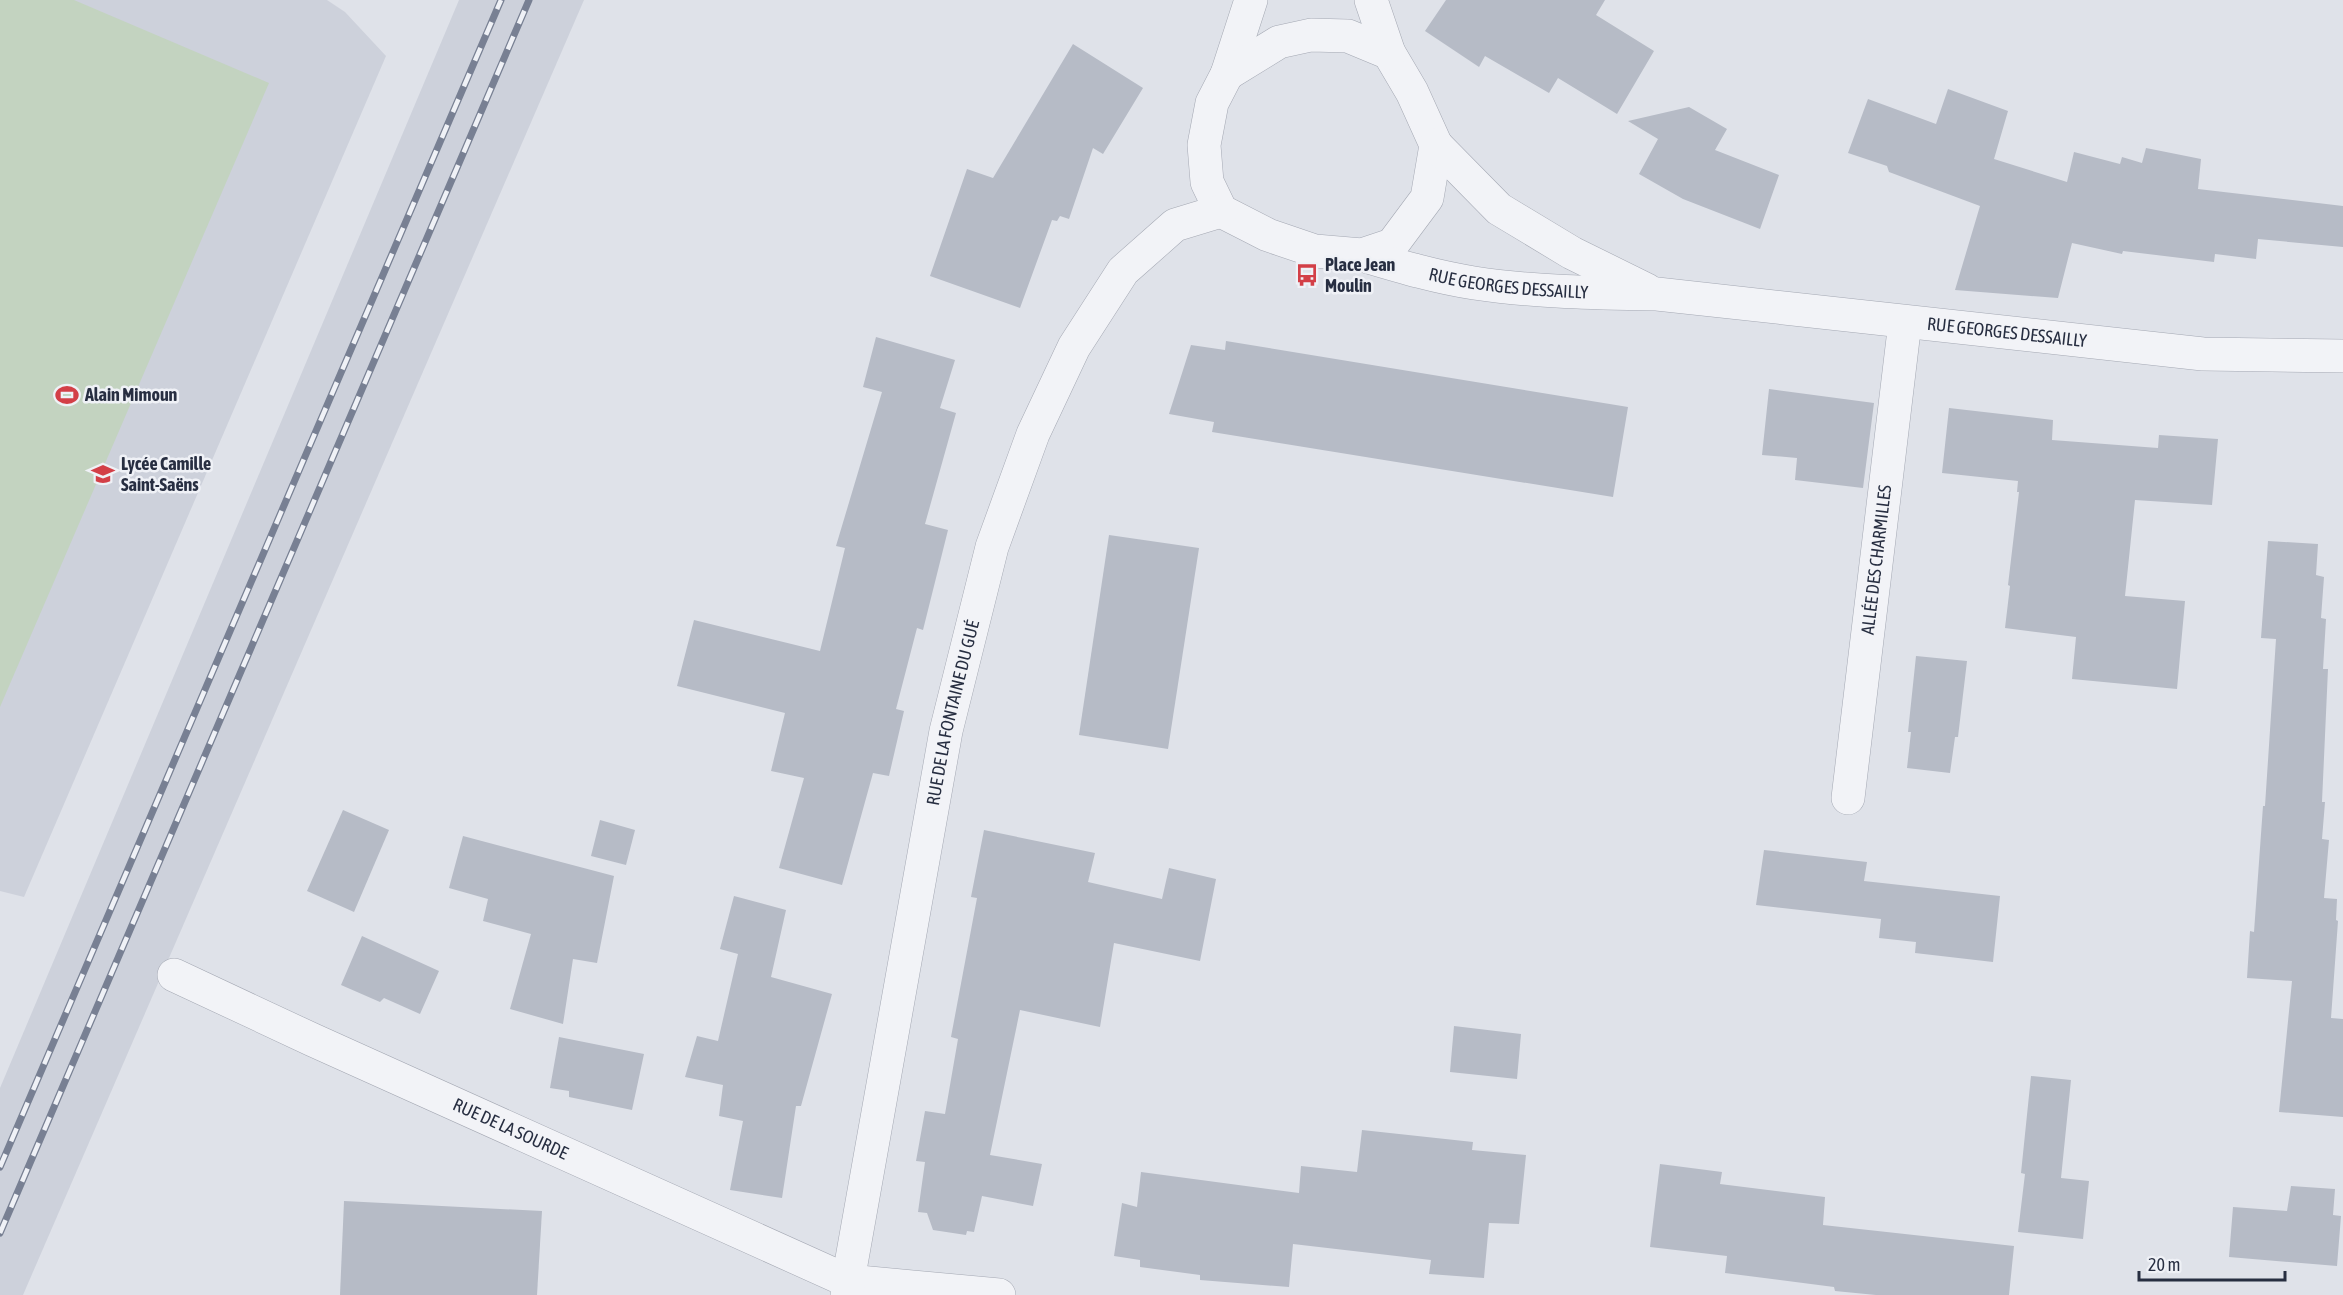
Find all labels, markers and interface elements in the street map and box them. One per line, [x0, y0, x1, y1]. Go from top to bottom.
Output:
place label: Place Jean Moulin [1325, 254, 1396, 296]
bus stop icon: Place Jean Moulin [1294, 262, 1320, 288]
street label: RUE GEORGES DESSAILLY [1427, 263, 1589, 302]
street label: RUE GEORGES DESSAILLY [1926, 313, 2088, 351]
sports icon: Alain Mimoun [54, 382, 80, 408]
place label: Alain Mimoun [84, 384, 178, 405]
place label: Lycée Camille Saint-Saëns [121, 453, 211, 495]
school or university icon: Lycée Camille Saint-Saëns [90, 461, 116, 487]
street label: ALLÉE DES CHARMILLES [1857, 483, 1895, 636]
street label: RUE DE LA FONTAINE DU GUÉ [922, 618, 983, 807]
street label: RUE DE LA SOURDE [450, 1094, 572, 1164]
scale bar [2139, 1244, 2284, 1282]
text: 20 m [2148, 1254, 2180, 1275]

